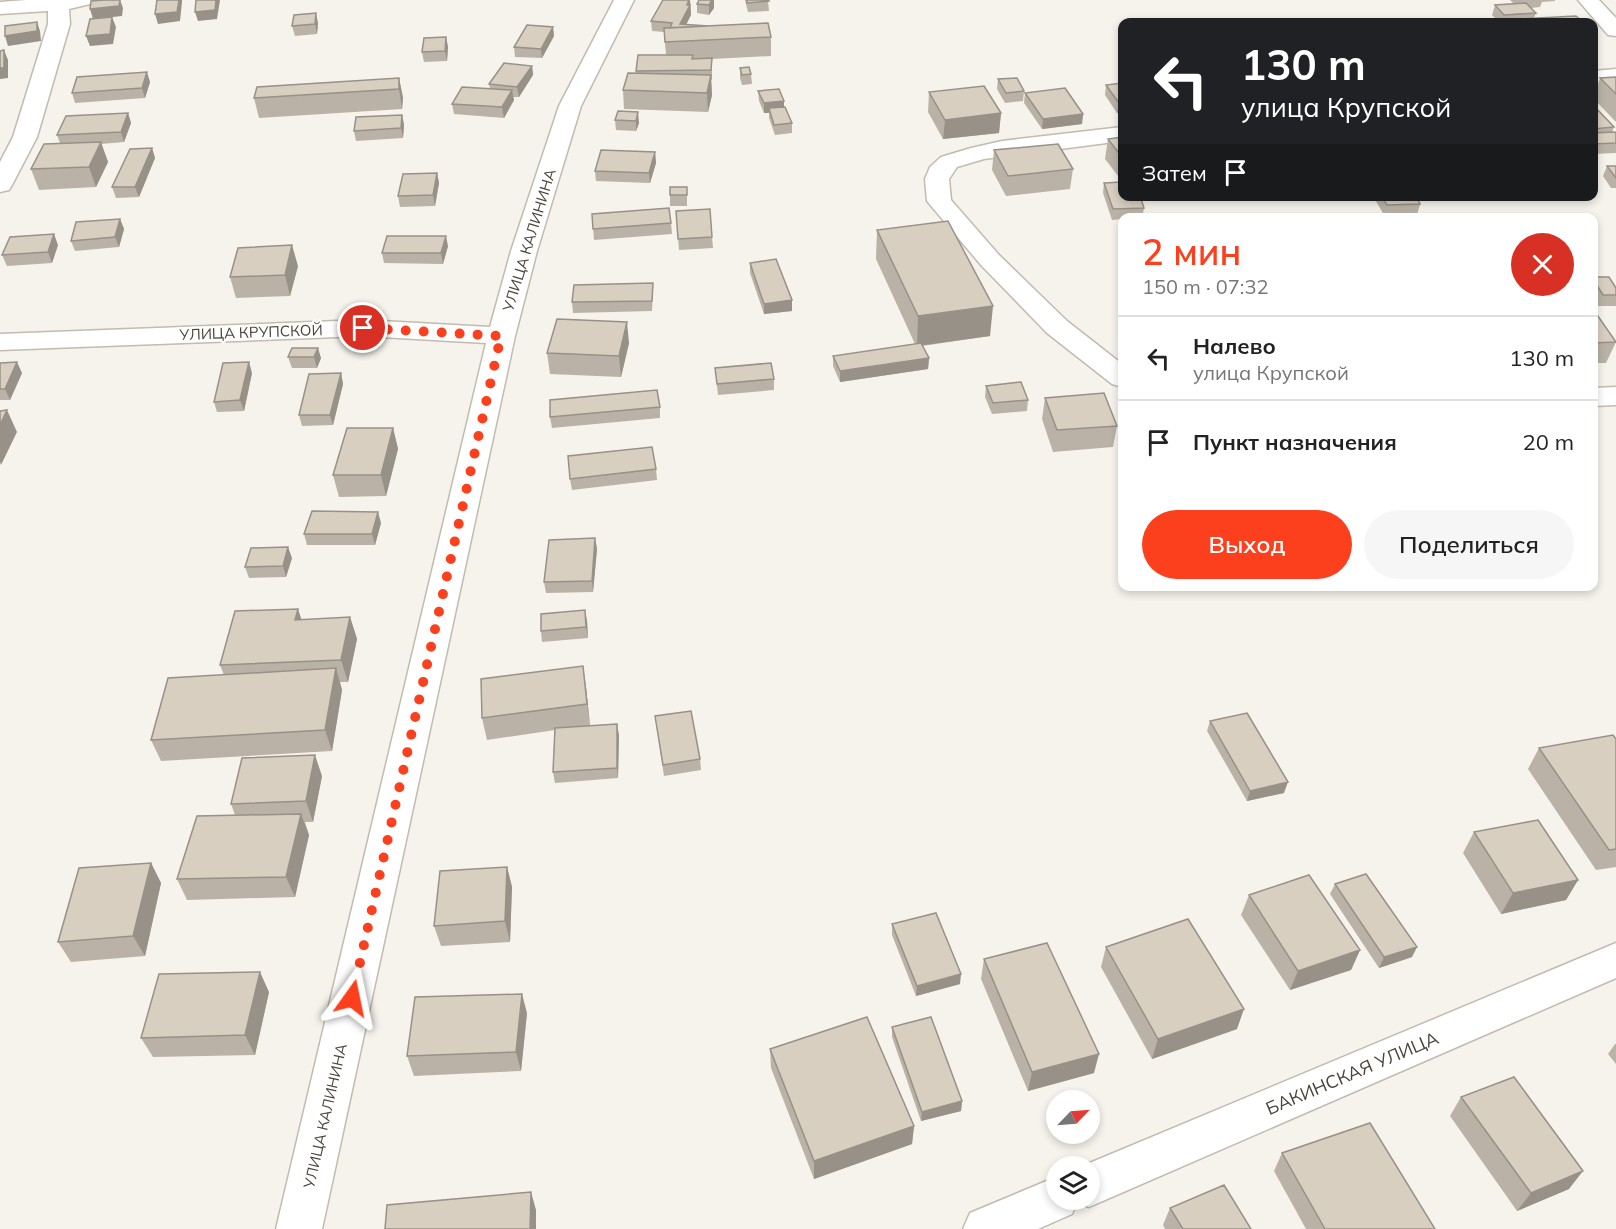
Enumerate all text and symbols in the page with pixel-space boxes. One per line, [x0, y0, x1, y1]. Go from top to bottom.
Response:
text: 130 m [1241, 38, 1366, 91]
icon: left [1142, 42, 1220, 120]
text: улица Крупской [1241, 90, 1451, 124]
icon: arrive [1219, 156, 1252, 189]
text: Затем [1142, 159, 1207, 187]
street label: УЛИЦА КАЛИНИНА [498, 166, 560, 315]
text: 2 мин [1142, 229, 1241, 274]
button: close [1511, 233, 1574, 296]
text: 150 m · 07:32 [1142, 274, 1268, 299]
pin [337, 302, 388, 353]
icon: arrive [346, 311, 379, 344]
street label: УЛИЦА КРУПСКОЙ [178, 320, 323, 344]
text: Налево [1193, 332, 1276, 360]
icon: left [1142, 342, 1175, 375]
text: 130 m [1509, 344, 1574, 372]
text: улица Крупской [1193, 360, 1349, 385]
icon: arrive [1142, 426, 1175, 459]
text: Пункт назначения [1193, 428, 1397, 456]
text: 20 m [1523, 428, 1574, 456]
button: Выход [1142, 510, 1352, 579]
button: Поделиться [1364, 510, 1574, 579]
position arrow [320, 966, 384, 1030]
street label: БАКИНСКАЯ УЛИЦА [1262, 1026, 1442, 1120]
street label: УЛИЦА КАЛИНИНА [299, 1042, 351, 1191]
north arrow [1046, 1090, 1100, 1144]
map controls [1046, 1090, 1100, 1210]
button: layers [1046, 1156, 1100, 1210]

